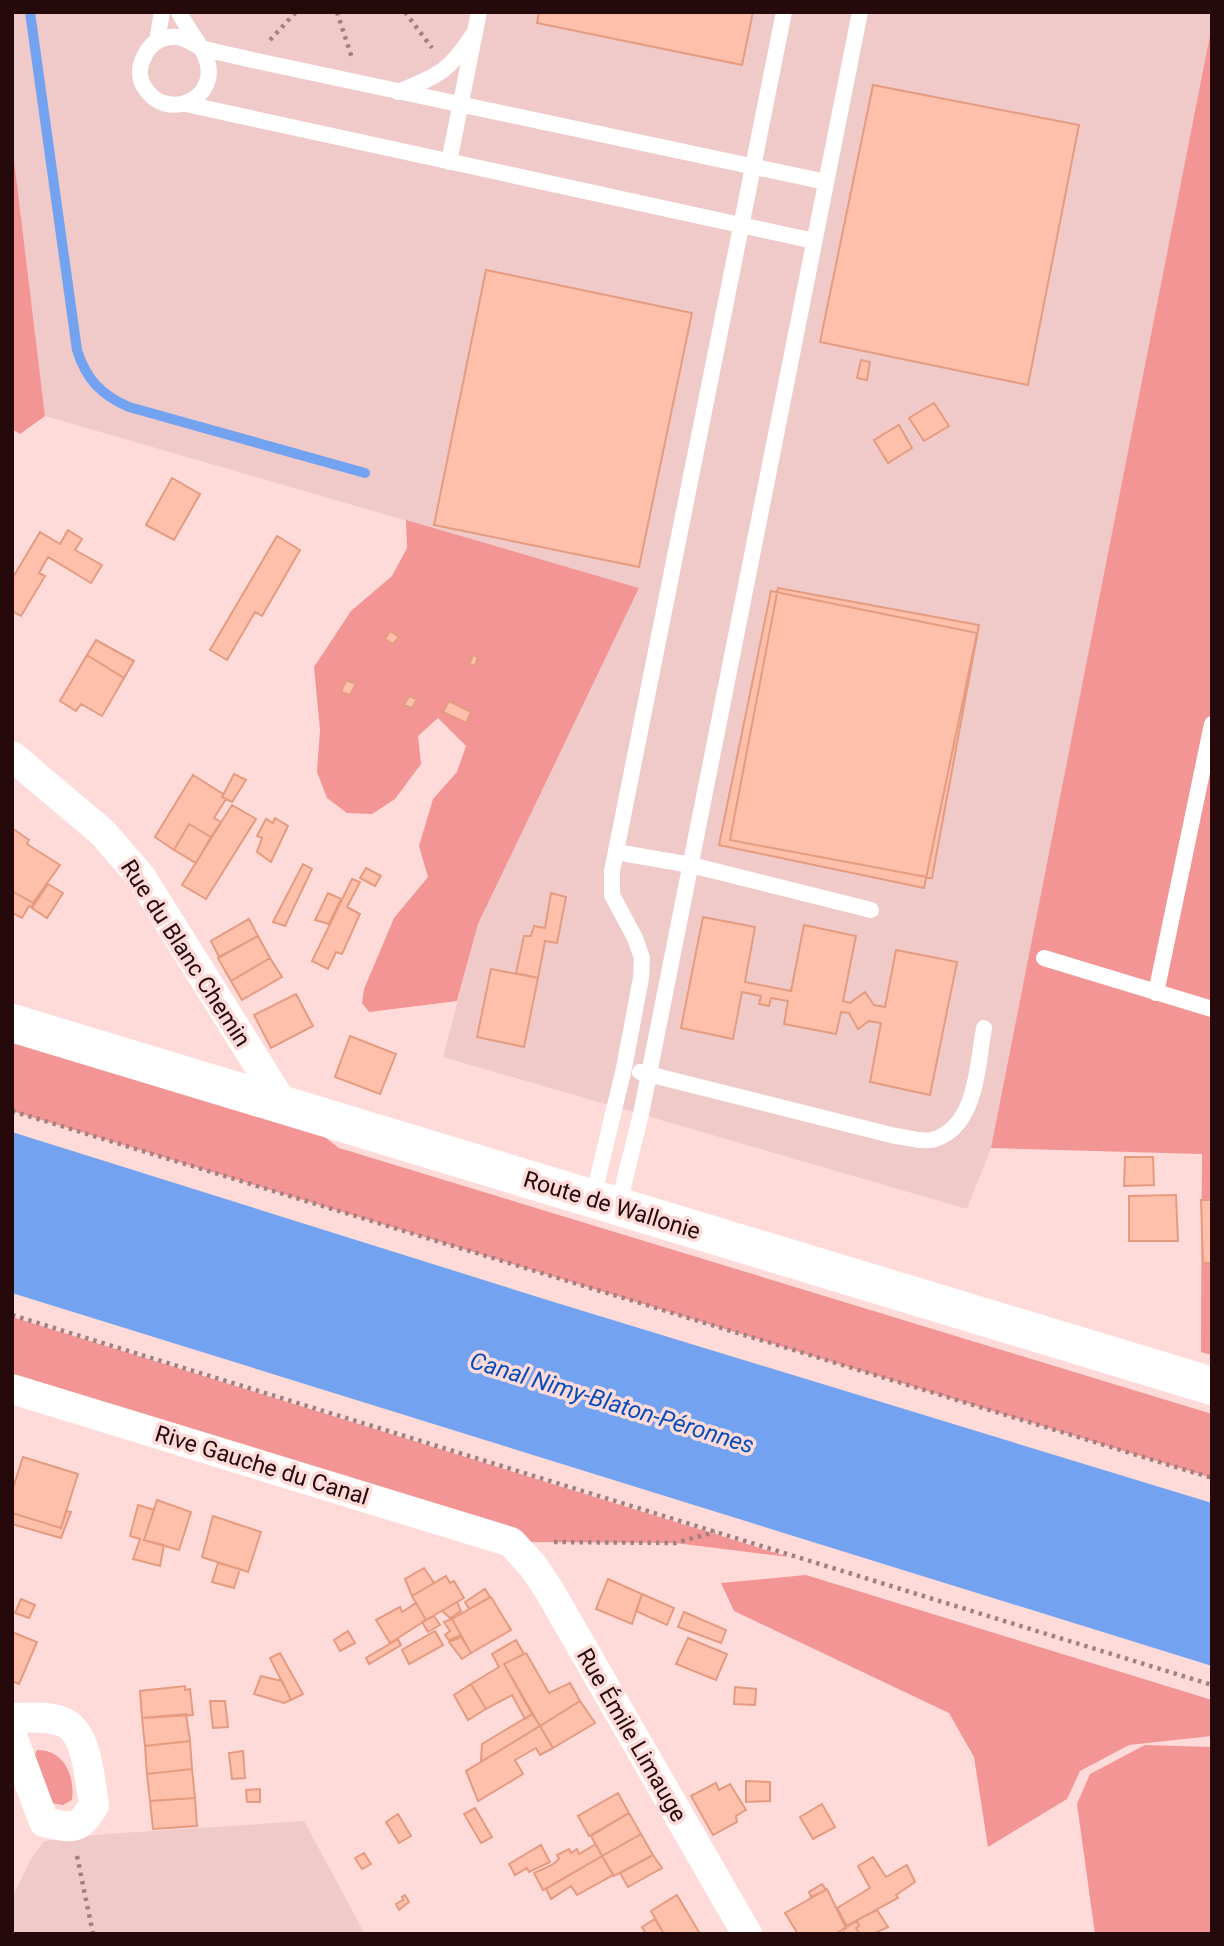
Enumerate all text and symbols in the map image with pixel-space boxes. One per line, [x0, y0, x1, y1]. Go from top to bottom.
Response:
street label: Rue du Blanc Chemin [115, 855, 256, 1052]
street label: Route de Wallonie [520, 1166, 704, 1245]
water label: Canal Nimy-Blaton-Péronnes [467, 1346, 757, 1460]
street label: Rive Gauche du Canal [152, 1420, 372, 1511]
street label: Rue Émile Limauge [571, 1643, 693, 1827]

